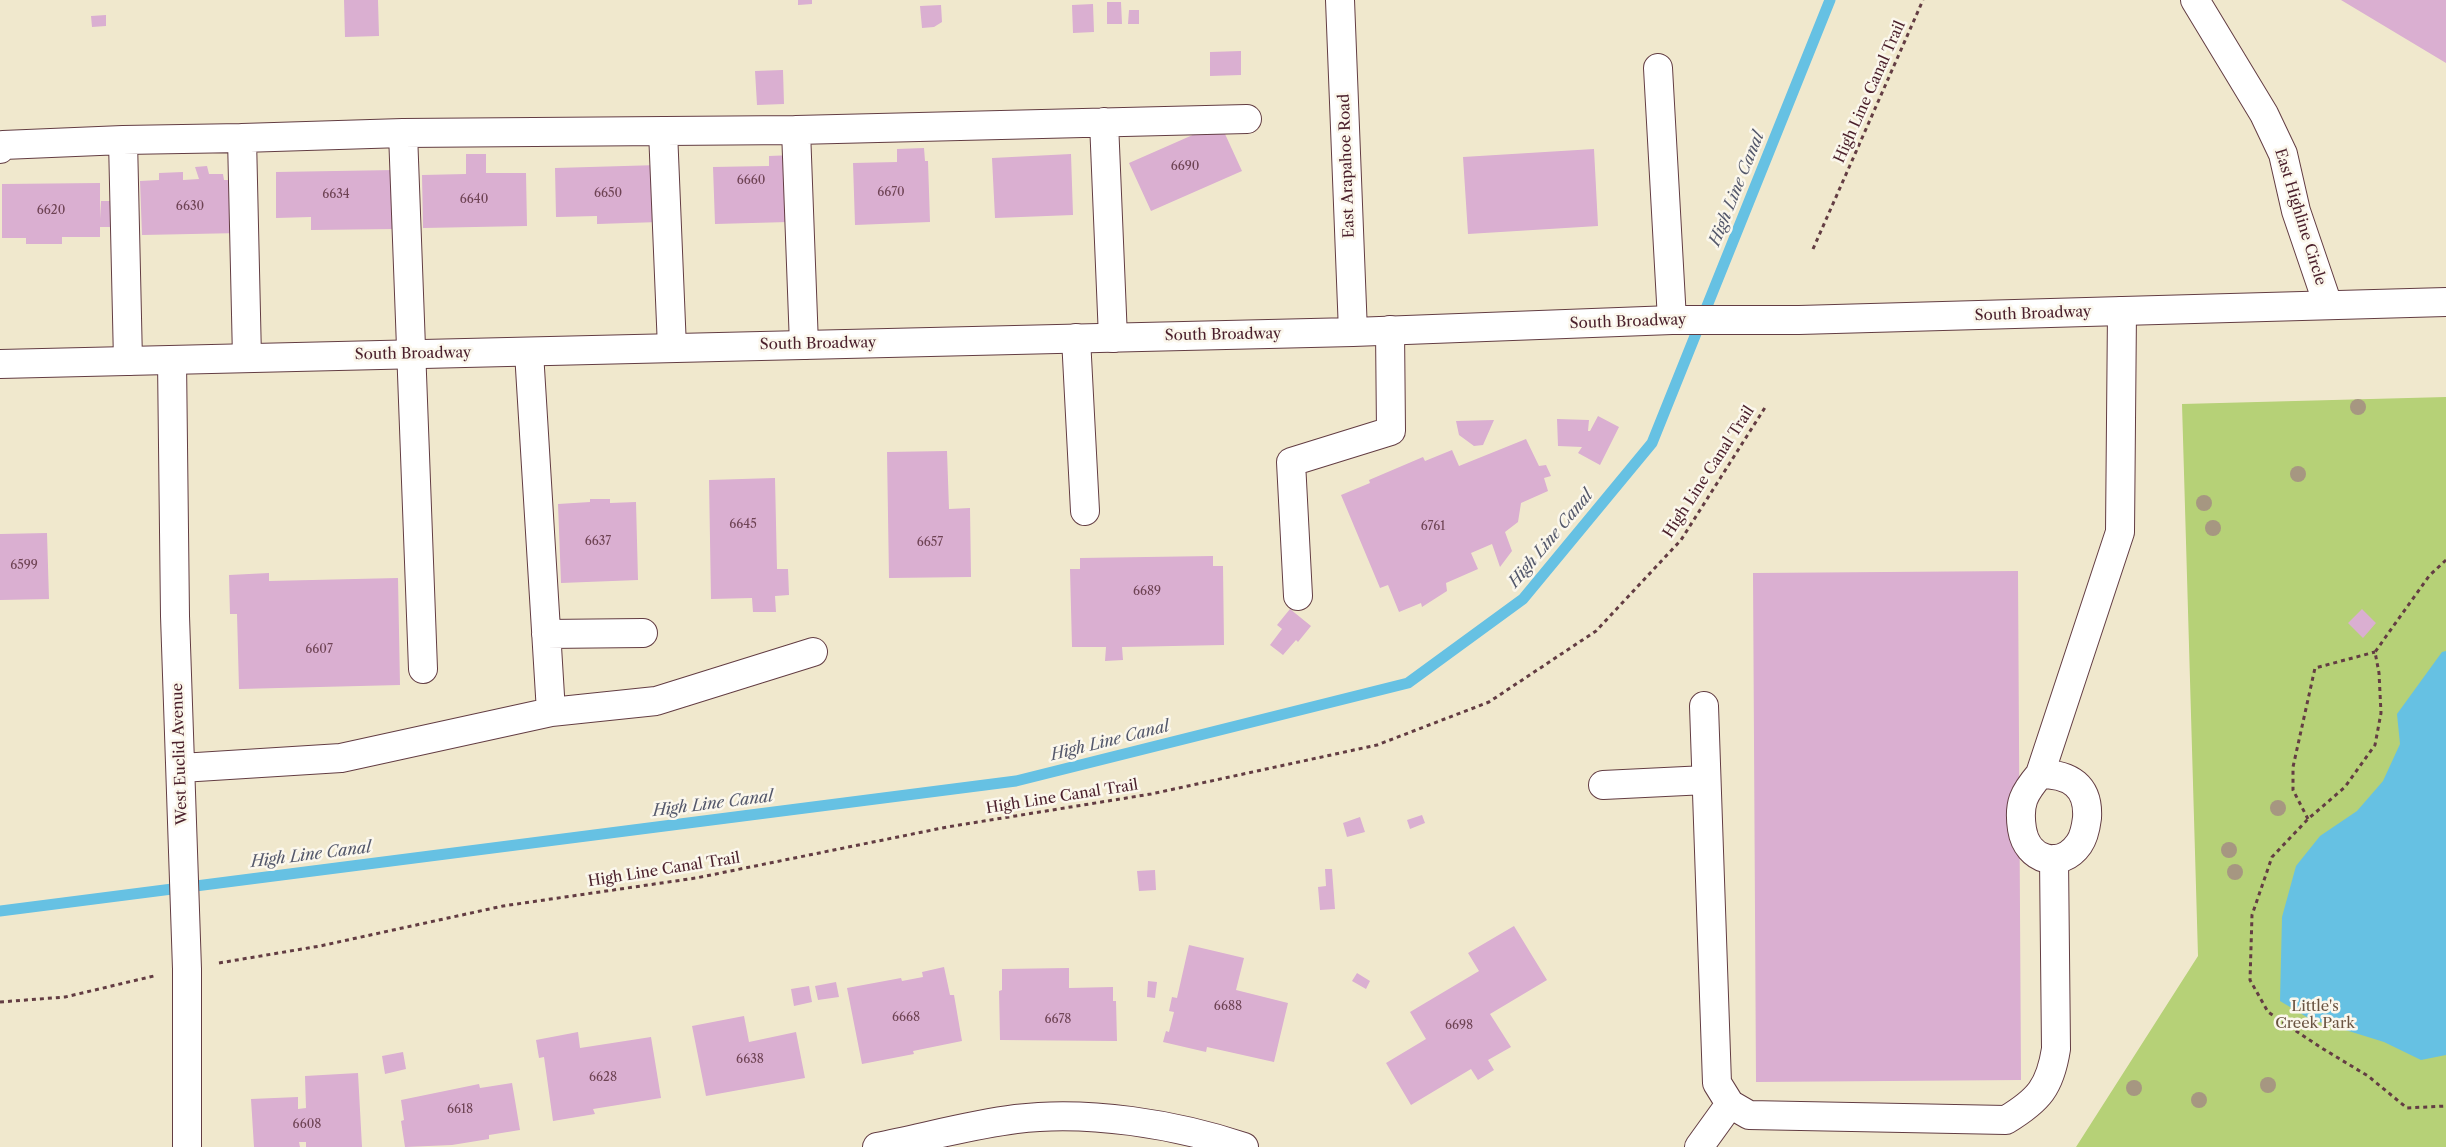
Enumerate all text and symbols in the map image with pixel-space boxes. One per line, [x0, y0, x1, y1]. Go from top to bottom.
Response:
street label: High Line Canal Trail [1831, 18, 1909, 166]
street label: East Arapahoe Road [1335, 93, 1359, 239]
water label: High Line Canal [1705, 129, 1769, 249]
street label: East Highline Circle [2271, 146, 2329, 288]
house number: 6690 [1171, 160, 1199, 174]
house number: 6660 [737, 174, 765, 188]
house number: 6670 [877, 186, 905, 200]
house number: 6650 [594, 187, 622, 201]
house number: 6634 [322, 188, 350, 202]
house number: 6640 [460, 193, 488, 207]
house number: 6630 [176, 200, 204, 214]
house number: 6620 [37, 204, 65, 218]
street label: South Broadway [1974, 303, 2092, 325]
street label: South Broadway [1569, 311, 1687, 333]
street label: South Broadway [1165, 325, 1281, 345]
street label: South Broadway [760, 334, 876, 354]
street label: South Broadway [355, 344, 471, 364]
street label: High Line Canal Trail [1660, 403, 1758, 541]
water label: High Line Canal [1505, 486, 1597, 592]
house number: 6645 [729, 518, 757, 532]
house number: 6761 [1421, 520, 1445, 534]
house number: 6637 [585, 535, 611, 549]
house number: 6657 [917, 536, 943, 550]
house number: 6599 [10, 559, 38, 573]
house number: 6689 [1133, 585, 1161, 599]
house number: 6607 [305, 643, 333, 657]
street label: West Euclid Avenue [169, 683, 191, 825]
water label: High Line Canal [1049, 717, 1171, 765]
street label: High Line Canal Trail [985, 776, 1139, 818]
water label: High Line Canal [651, 787, 775, 821]
water label: High Line Canal [249, 838, 373, 872]
street label: High Line Canal Trail [587, 849, 741, 891]
park label: Little's Creek Park [2275, 998, 2355, 1033]
house number: 6688 [1214, 1000, 1242, 1014]
house number: 6668 [892, 1011, 920, 1025]
house number: 6678 [1045, 1013, 1071, 1027]
house number: 6698 [1445, 1019, 1473, 1033]
house number: 6638 [736, 1053, 764, 1067]
house number: 6628 [589, 1071, 617, 1085]
house number: 6618 [447, 1103, 473, 1117]
house number: 6608 [293, 1118, 321, 1132]

